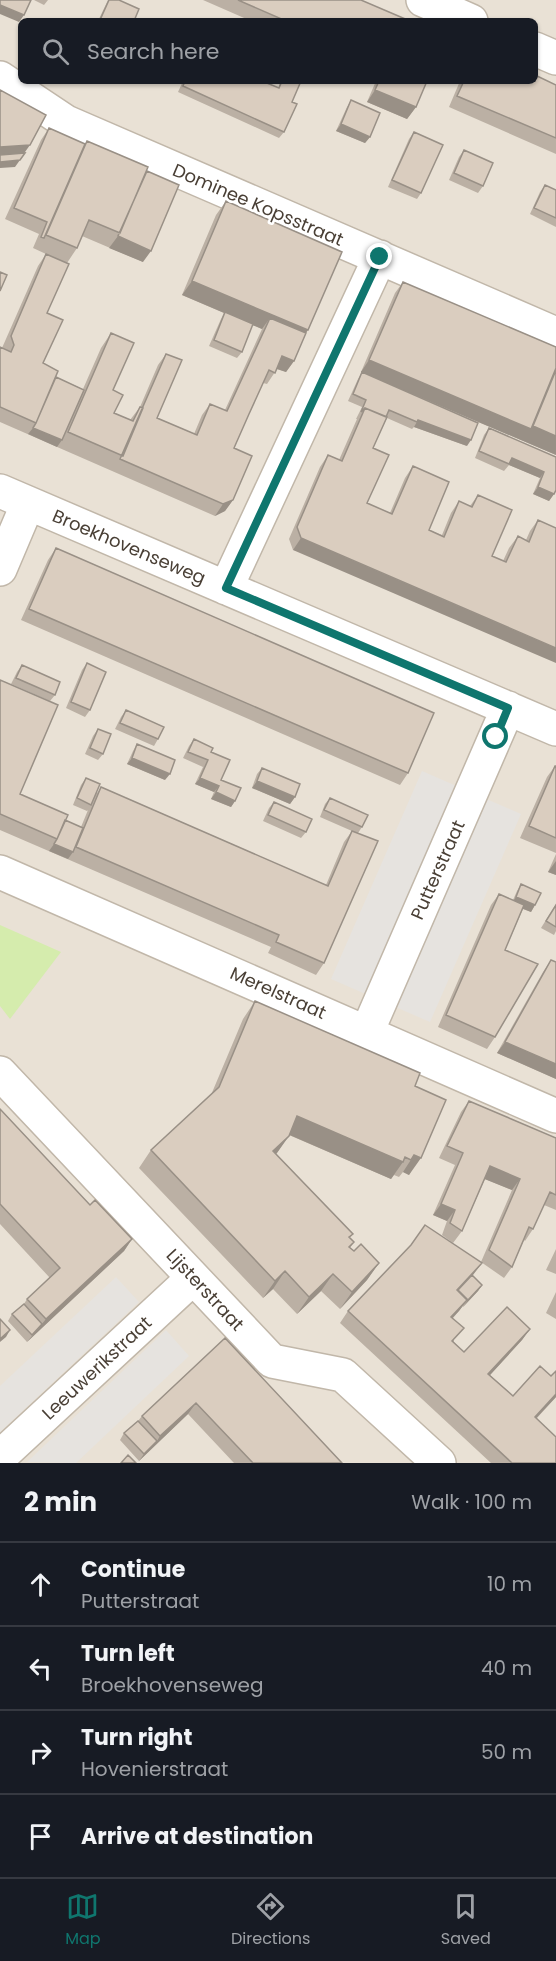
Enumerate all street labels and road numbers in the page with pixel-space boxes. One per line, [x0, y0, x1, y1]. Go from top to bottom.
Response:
street label: Dominee Kopsstraat [169, 157, 347, 252]
street label: Broekhovenseweg [49, 503, 210, 590]
street label: Putterstraat [404, 816, 471, 924]
street label: Merelstraat [226, 960, 330, 1025]
street label: Lijsterstraat [161, 1243, 250, 1336]
street label: Leeuwerikstraat [36, 1310, 157, 1425]

